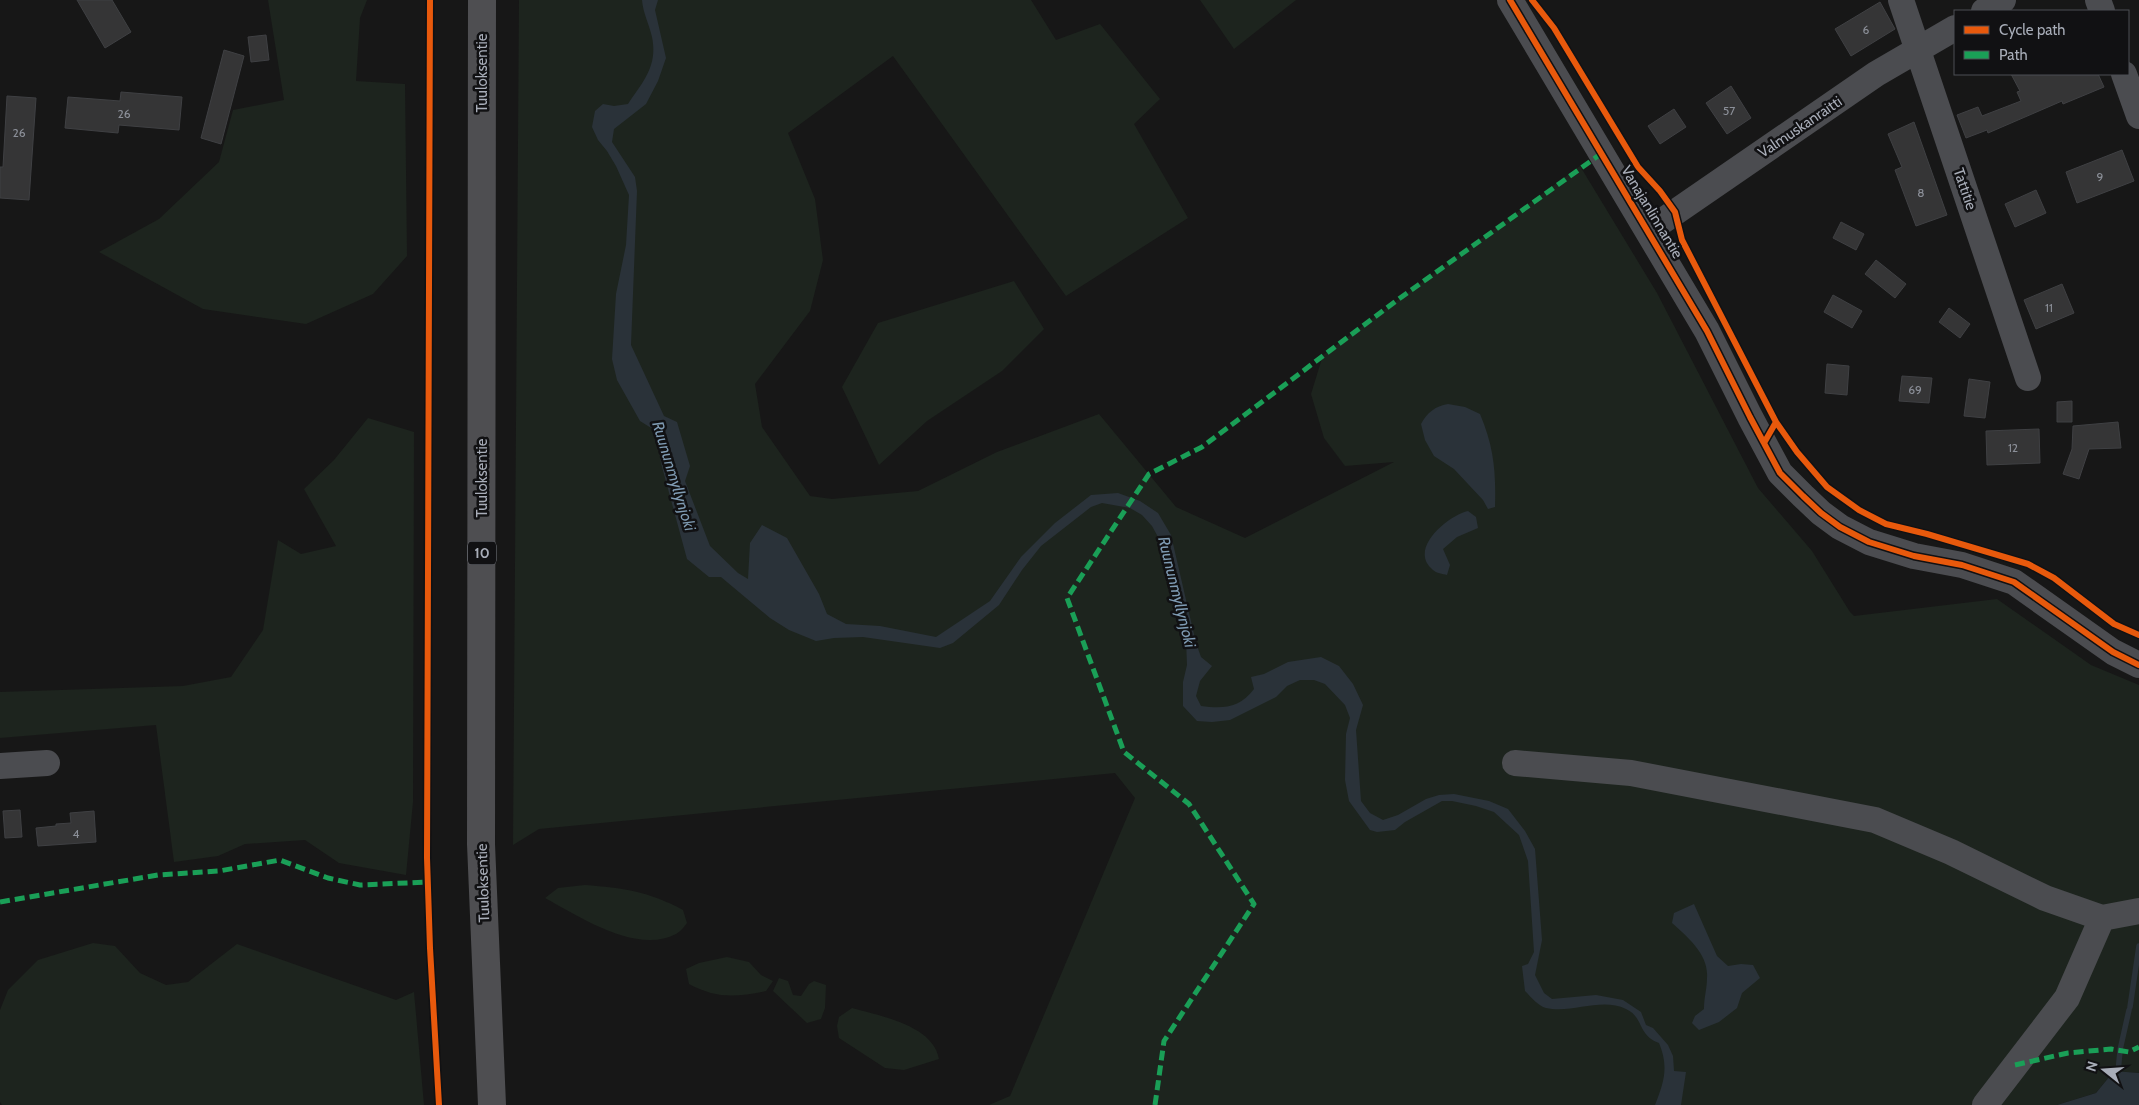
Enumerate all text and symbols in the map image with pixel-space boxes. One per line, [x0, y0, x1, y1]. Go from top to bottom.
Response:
legend [1954, 10, 2129, 75]
text: Cycle path [1999, 21, 2065, 39]
house number: 6 [1863, 22, 1870, 37]
street label: Tuuloksentie [473, 33, 491, 112]
text: Path [1999, 46, 2028, 64]
street label: Valmuskanraitti [1755, 92, 1845, 162]
house number: 57 [1723, 103, 1735, 118]
house number: 26 [117, 106, 131, 121]
house number: 26 [12, 125, 26, 140]
street label: Vanajanlinnantie [1617, 162, 1687, 262]
street label: Tattitie [1949, 166, 1981, 213]
house number: 9 [2097, 169, 2104, 184]
house number: 8 [1917, 185, 1925, 200]
house number: 11 [2045, 300, 2053, 315]
house number: 69 [1908, 382, 1922, 397]
water label: Ruununmyllynjoki [648, 419, 700, 534]
street label: Tuuloksentie [473, 438, 491, 517]
house number: 12 [2008, 440, 2018, 455]
water label: Ruununmyllynjoki [1154, 534, 1200, 650]
road number: 10 [468, 542, 496, 564]
house number: 4 [73, 826, 80, 841]
street label: Tuuloksentie [473, 843, 493, 923]
north arrow [2079, 1045, 2129, 1095]
text: N [2082, 1059, 2102, 1074]

